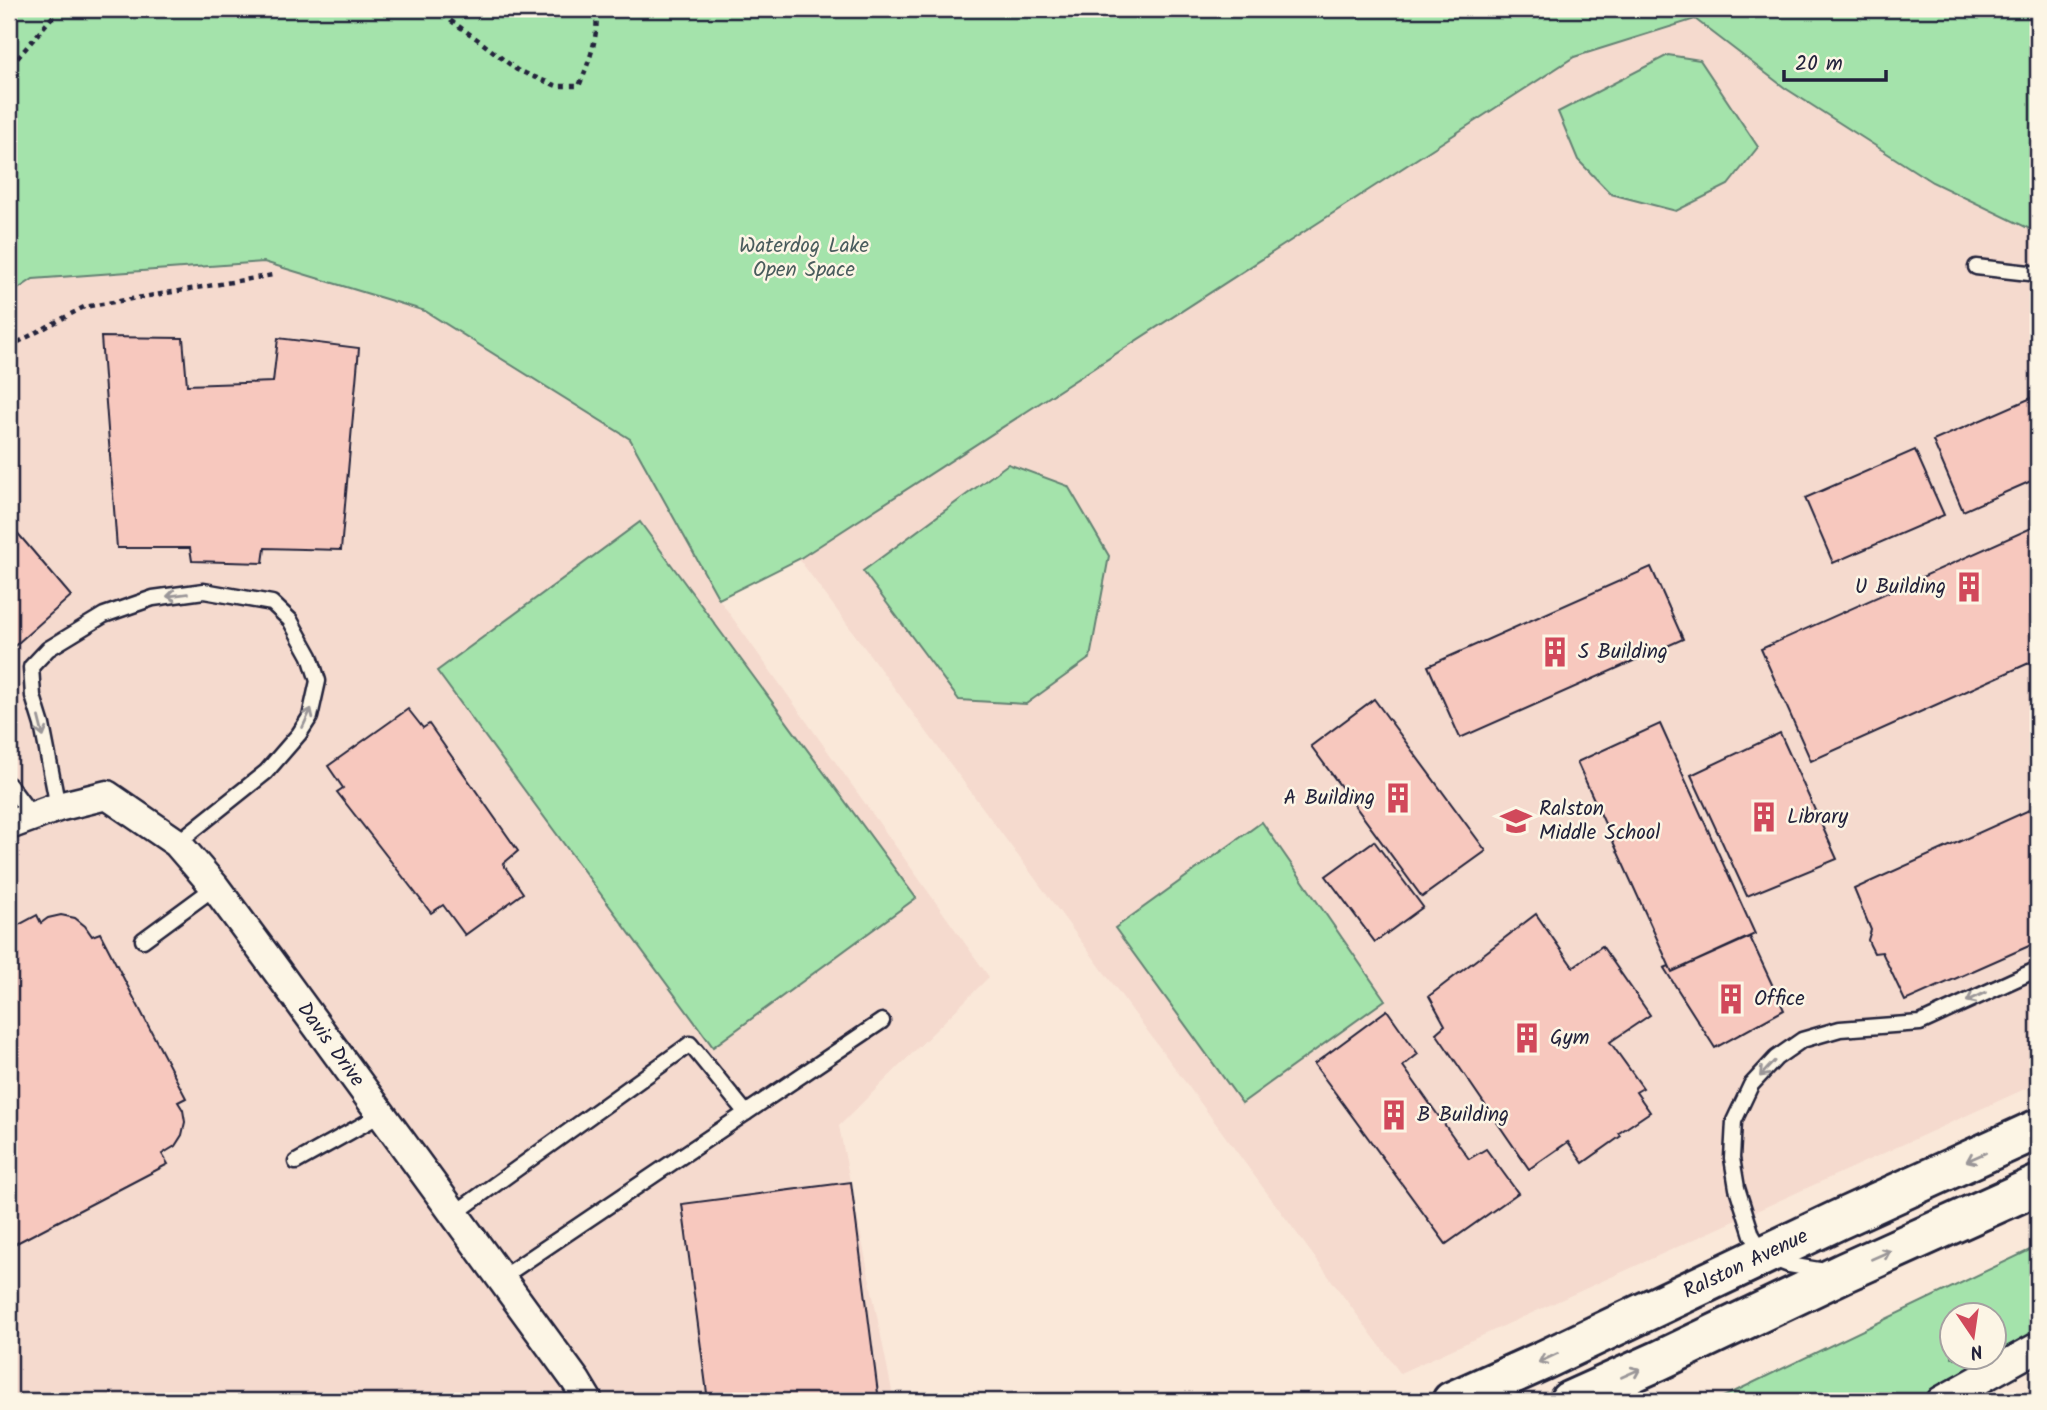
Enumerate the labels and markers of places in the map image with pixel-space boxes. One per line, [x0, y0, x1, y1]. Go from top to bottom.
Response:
building icon: U Building [1952, 570, 1986, 604]
place label: U Building [1855, 571, 1946, 604]
building icon: S Building [1538, 635, 1572, 669]
place label: S Building [1578, 636, 1668, 669]
building icon: A Building [1381, 781, 1415, 815]
place label: A Building [1284, 782, 1375, 815]
place label: Ralston Middle School [1539, 793, 1660, 850]
building icon: Library [1747, 800, 1781, 834]
place label: Library [1787, 801, 1848, 834]
school or university icon: Ralston Middle School [1499, 804, 1533, 838]
building icon: Office [1714, 982, 1748, 1016]
place label: Office [1754, 983, 1805, 1016]
building icon: Gym [1510, 1021, 1544, 1055]
place label: Gym [1550, 1022, 1589, 1055]
building icon: B Building [1377, 1098, 1411, 1132]
place label: B Building [1417, 1099, 1509, 1132]

